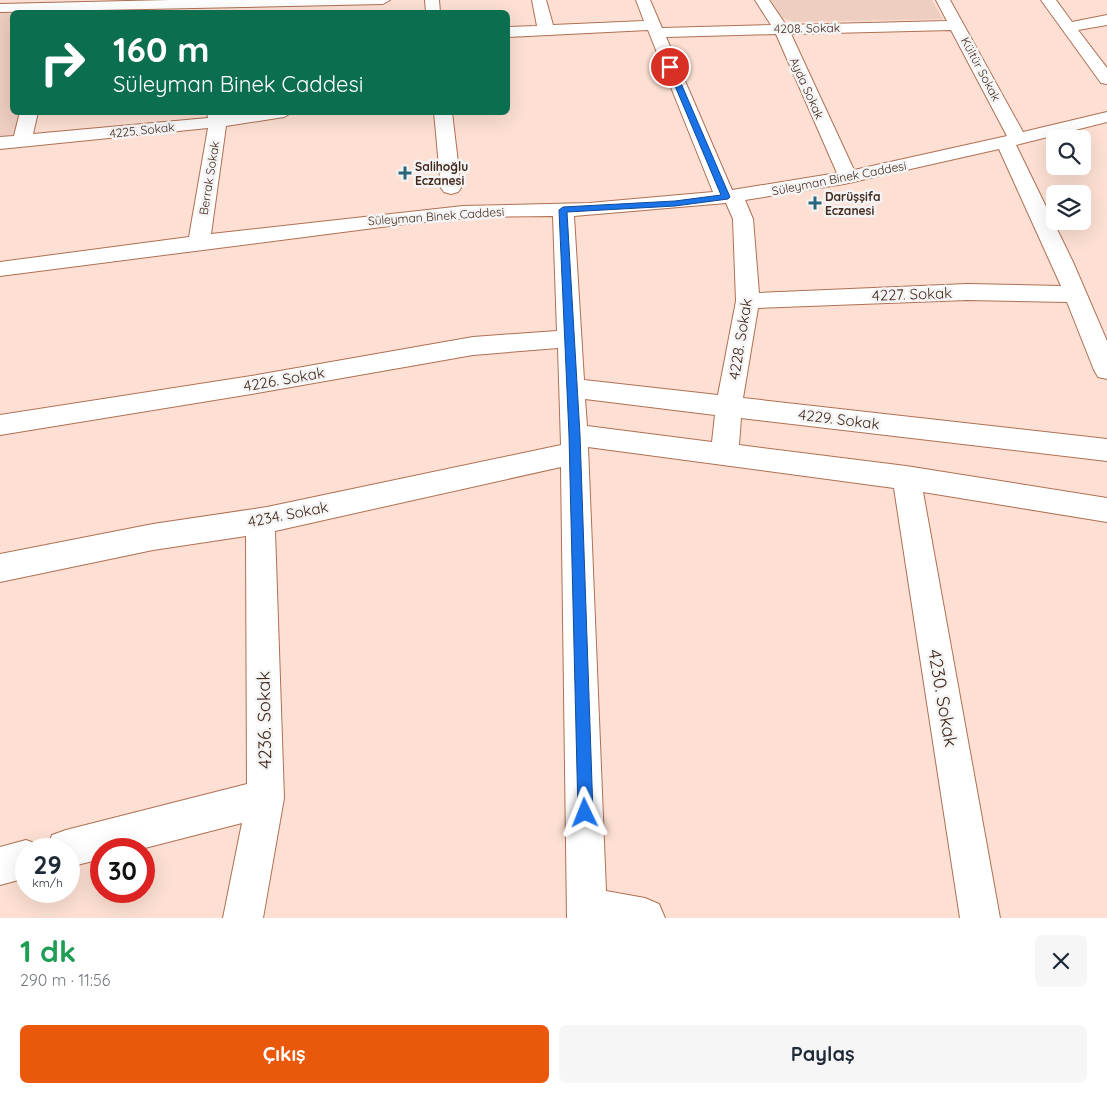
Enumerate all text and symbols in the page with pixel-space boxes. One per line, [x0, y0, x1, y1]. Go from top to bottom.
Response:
street label: 4208. Sokak [774, 20, 840, 36]
text: 160 m [113, 27, 210, 71]
icon: right [30, 30, 95, 95]
street label: Kültür Sokak [958, 34, 1004, 104]
pin [649, 46, 691, 88]
icon: arrive [656, 53, 684, 81]
street label: Ayda Sokak [787, 55, 827, 121]
text: Süleyman Binek Caddesi [113, 70, 363, 98]
street label: 4225. Sokak [109, 119, 175, 141]
map controls [1046, 130, 1091, 230]
button: search [1046, 130, 1091, 175]
street label: Berrak Sokak [196, 140, 222, 216]
street label: Süleyman Binek Caddesi [771, 158, 907, 198]
place label: Salihoğlu Eczanesi [415, 159, 468, 188]
marker: Salihoğlu Eczanesi [399, 167, 411, 179]
button: layers [1046, 185, 1091, 230]
place label: Darüşşifa Eczanesi [825, 189, 881, 218]
marker: Darüşşifa Eczanesi [809, 197, 821, 209]
street label: Süleyman Binek Caddesi [367, 204, 505, 228]
street label: 4227. Sokak [871, 283, 953, 305]
street label: 4228. Sokak [724, 297, 756, 381]
street label: 4226. Sokak [242, 363, 326, 395]
street label: 4229. Sokak [797, 405, 881, 433]
street label: 4234. Sokak [246, 497, 330, 531]
street label: 4230. Sokak [923, 647, 963, 749]
street label: 4236. Sokak [252, 671, 276, 769]
position arrow [558, 786, 610, 838]
speed limit sign: 30 [90, 838, 155, 903]
text: 29 [33, 849, 62, 880]
text: km/h [32, 875, 63, 890]
text: 1 dk [20, 932, 76, 970]
button: close [1035, 935, 1087, 987]
text: 290 m · 11:56 [20, 970, 110, 990]
button: Çıkış [20, 1025, 549, 1083]
button: Paylaş [559, 1025, 1087, 1083]

